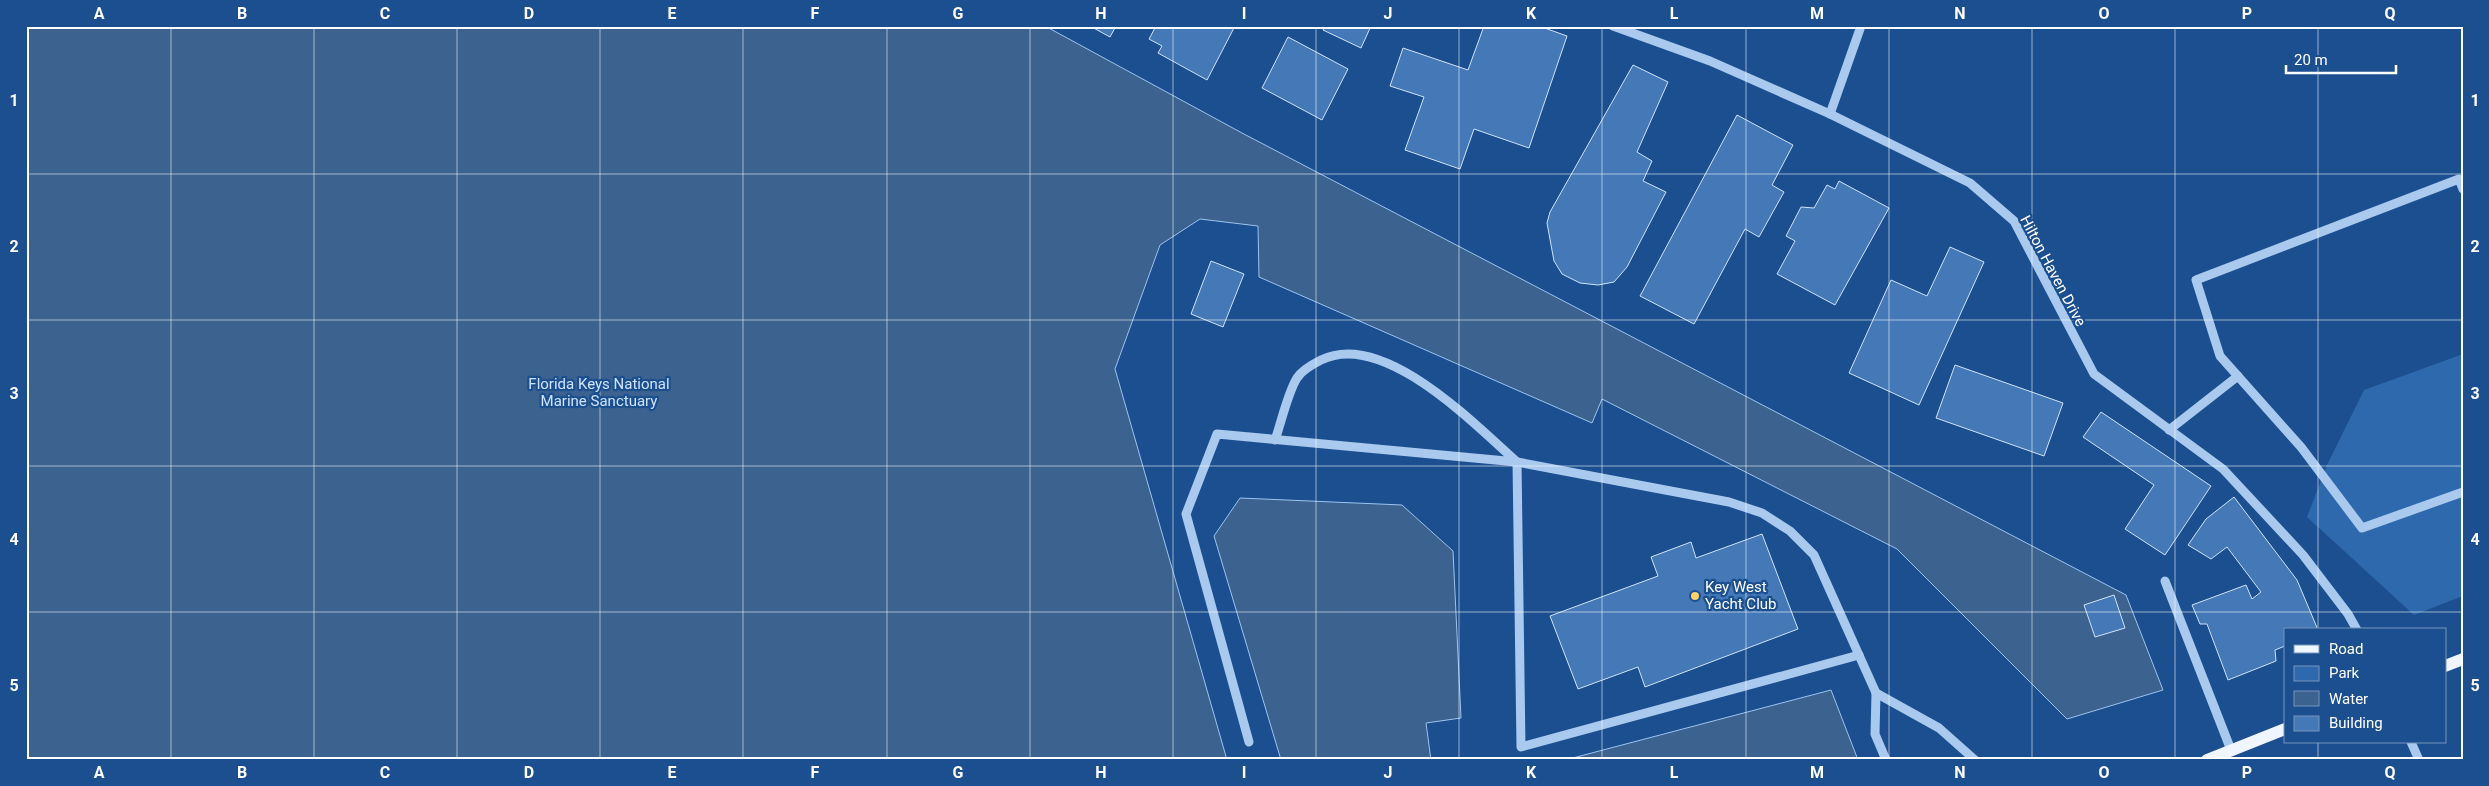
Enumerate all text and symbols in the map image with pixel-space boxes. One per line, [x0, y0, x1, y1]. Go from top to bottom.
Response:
text: A [94, 4, 105, 23]
text: B [237, 4, 247, 23]
text: C [380, 4, 390, 23]
text: D [524, 4, 534, 23]
text: E [668, 4, 677, 23]
text: F [811, 4, 820, 23]
text: G [953, 4, 964, 23]
text: H [1095, 4, 1107, 23]
text: I [1242, 4, 1246, 23]
text: J [1384, 4, 1392, 23]
text: K [1526, 4, 1537, 23]
text: L [1670, 4, 1679, 23]
text: M [1810, 4, 1824, 23]
text: N [1954, 4, 1966, 23]
text: O [2098, 4, 2110, 23]
text: P [2242, 4, 2252, 23]
text: Q [2384, 4, 2396, 23]
scale bar [2286, 42, 2396, 74]
text: 20 m [2294, 51, 2328, 69]
text: 1 [9, 91, 19, 110]
text: 1 [2470, 91, 2480, 110]
street label: Hilton Haven Drive [2016, 213, 2090, 330]
text: 2 [9, 237, 19, 256]
text: 2 [2470, 237, 2480, 256]
park label: Florida Keys National Marine Sanctuary [528, 375, 670, 410]
text: 3 [9, 384, 19, 403]
text: 3 [2470, 384, 2480, 403]
text: 4 [9, 530, 19, 549]
text: 4 [2470, 530, 2480, 549]
place label: Key West Yacht Club [1705, 578, 1776, 613]
marker: Key West Yacht Club [1689, 590, 1701, 602]
legend [2284, 628, 2446, 744]
text: Road [2329, 640, 2363, 658]
text: Park [2329, 664, 2360, 682]
text: 5 [9, 676, 19, 695]
text: 5 [2470, 676, 2480, 695]
text: Water [2329, 690, 2368, 708]
text: Building [2329, 714, 2383, 732]
text: A [94, 763, 105, 782]
text: B [237, 763, 247, 782]
text: C [380, 763, 390, 782]
text: D [524, 763, 534, 782]
text: E [668, 763, 677, 782]
text: F [811, 763, 820, 782]
text: G [953, 763, 964, 782]
text: H [1095, 763, 1107, 782]
text: I [1242, 763, 1246, 782]
text: J [1384, 763, 1392, 782]
text: K [1526, 763, 1537, 782]
text: L [1670, 763, 1679, 782]
text: M [1810, 763, 1824, 782]
text: N [1954, 763, 1966, 782]
text: O [2098, 763, 2110, 782]
text: P [2242, 763, 2252, 782]
text: Q [2384, 763, 2396, 782]

